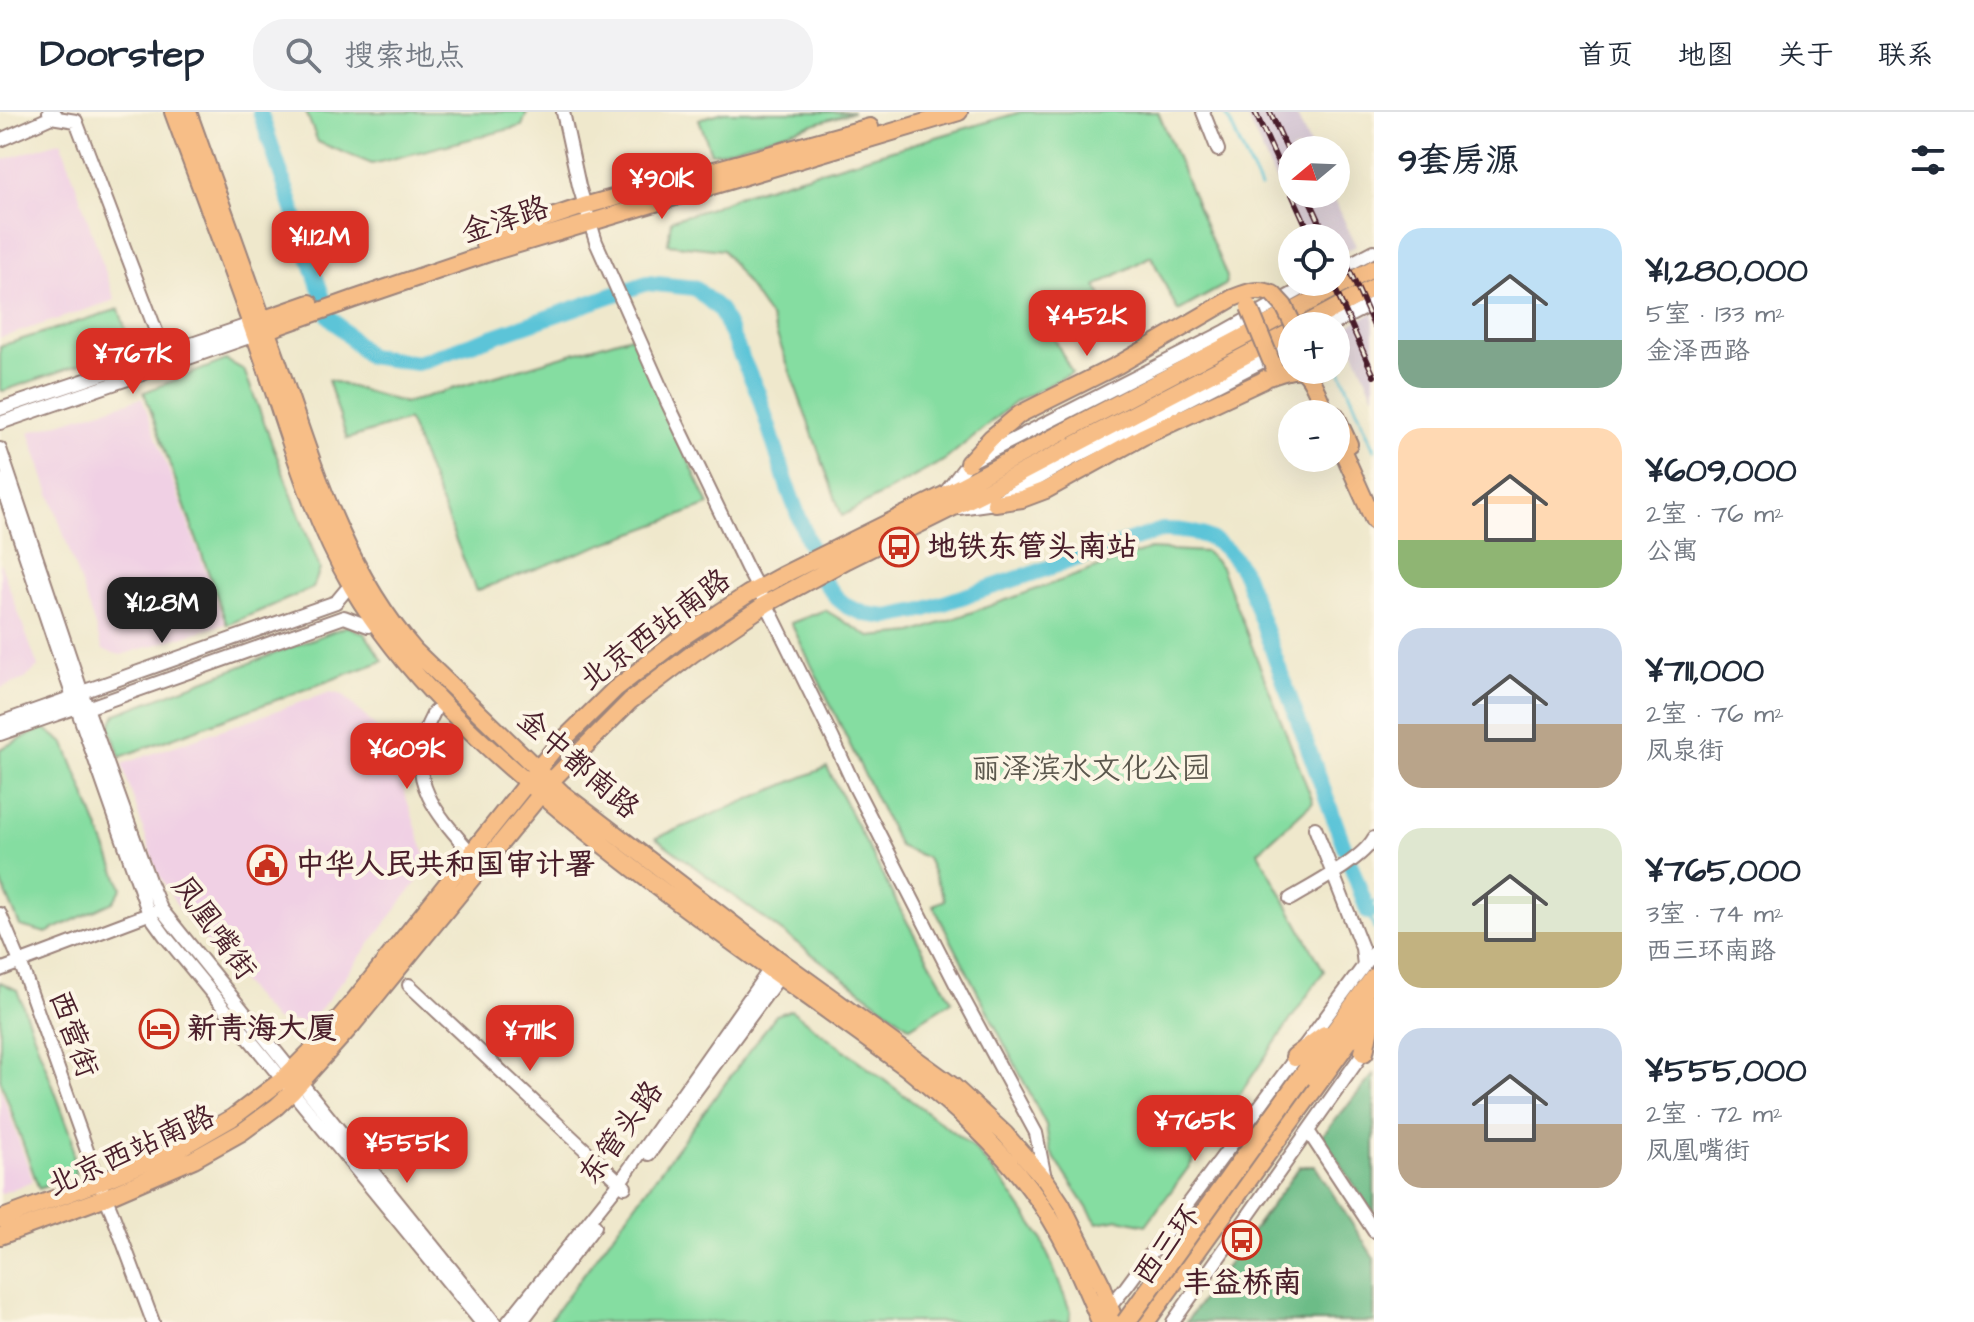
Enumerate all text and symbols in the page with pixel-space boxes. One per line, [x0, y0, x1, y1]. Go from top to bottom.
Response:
search box [253, 19, 813, 91]
text: Doorstep [40, 29, 205, 81]
icon: search [281, 33, 325, 77]
text: 搜索地点 [345, 35, 465, 77]
text: 首页 [1578, 36, 1634, 75]
text: 地图 [1678, 36, 1734, 75]
text: 关于 [1778, 36, 1834, 75]
text: 联系 [1878, 36, 1934, 75]
north arrow [1278, 136, 1350, 208]
map controls [1278, 136, 1350, 472]
text: 9套房源 [1398, 137, 1519, 185]
icon: filters [1906, 138, 1950, 182]
pin: ¥901K [606, 153, 718, 221]
text: ¥901K [630, 161, 694, 197]
street label: 金泽路 [456, 186, 554, 254]
pin: ¥1.12M [255, 211, 385, 279]
text: ¥1.12M [290, 219, 350, 255]
button: locate [1278, 224, 1350, 296]
text: ¥1,280,000 [1646, 247, 1808, 295]
icon: home [1462, 260, 1558, 356]
pin: ¥452K [1031, 290, 1143, 358]
text: 5室 · 133 m² [1646, 296, 1785, 332]
text: ¥452K [1047, 298, 1127, 334]
button: + [1278, 312, 1350, 384]
pin: ¥767K [77, 328, 189, 396]
text: 金泽西路 [1646, 333, 1750, 369]
text: ¥767K [94, 336, 172, 372]
button: − [1278, 400, 1350, 472]
text: ¥609,000 [1646, 447, 1797, 495]
icon: home [1462, 460, 1558, 556]
text: 2室 · 76 m² [1646, 496, 1784, 532]
bus stop icon: 地铁东管头南站 [878, 526, 920, 568]
place label: 地铁东管头南站 [927, 526, 1137, 568]
text: 公寓 [1646, 533, 1698, 569]
street label: 北京西站南路 [570, 559, 740, 701]
pin: ¥1.28M [97, 577, 227, 645]
text: ¥1.28M [125, 585, 199, 621]
text: ¥711,000 [1646, 647, 1764, 695]
icon: home [1462, 660, 1558, 756]
text: 2室 · 76 m² [1646, 696, 1784, 732]
street label: 金中都南路 [508, 699, 648, 829]
pin: ¥609K [351, 723, 463, 791]
text: ¥609K [368, 731, 446, 767]
text: 凤泉街 [1646, 733, 1724, 769]
park label: 丽泽滨水文化公园 [971, 748, 1211, 790]
public building icon: 中华人民共和国审计署 [246, 844, 288, 886]
place label: 中华人民共和国审计署 [295, 844, 595, 886]
text: ¥765,000 [1646, 847, 1801, 895]
icon: home [1462, 860, 1558, 956]
street label: 凤凰嘴街 [162, 867, 266, 989]
text: 3室 · 74 m² [1646, 896, 1784, 932]
text: 西三环南路 [1646, 933, 1776, 969]
street label: 西营街 [38, 985, 108, 1083]
pin: ¥711K [474, 1005, 586, 1073]
hotel icon: 新青海大厦 [138, 1008, 180, 1050]
place label: 新青海大厦 [187, 1008, 337, 1050]
text: ¥711K [504, 1013, 556, 1049]
text: ¥555,000 [1646, 1047, 1807, 1095]
icon: home [1462, 1060, 1558, 1156]
street label: 东管头路 [569, 1072, 673, 1194]
street label: 北京西站南路 [40, 1095, 222, 1207]
pin: ¥765K [1139, 1095, 1251, 1163]
text: 2室 · 72 m² [1646, 1096, 1783, 1132]
text: ¥765K [1155, 1103, 1235, 1139]
pin: ¥555K [351, 1117, 463, 1185]
text: ¥555K [365, 1125, 449, 1161]
text: 凤凰嘴街 [1646, 1133, 1750, 1169]
street label: 西三环 [1124, 1196, 1210, 1294]
bus stop icon: 丰益桥南 [1221, 1219, 1263, 1261]
place label: 丰益桥南 [1182, 1262, 1302, 1304]

